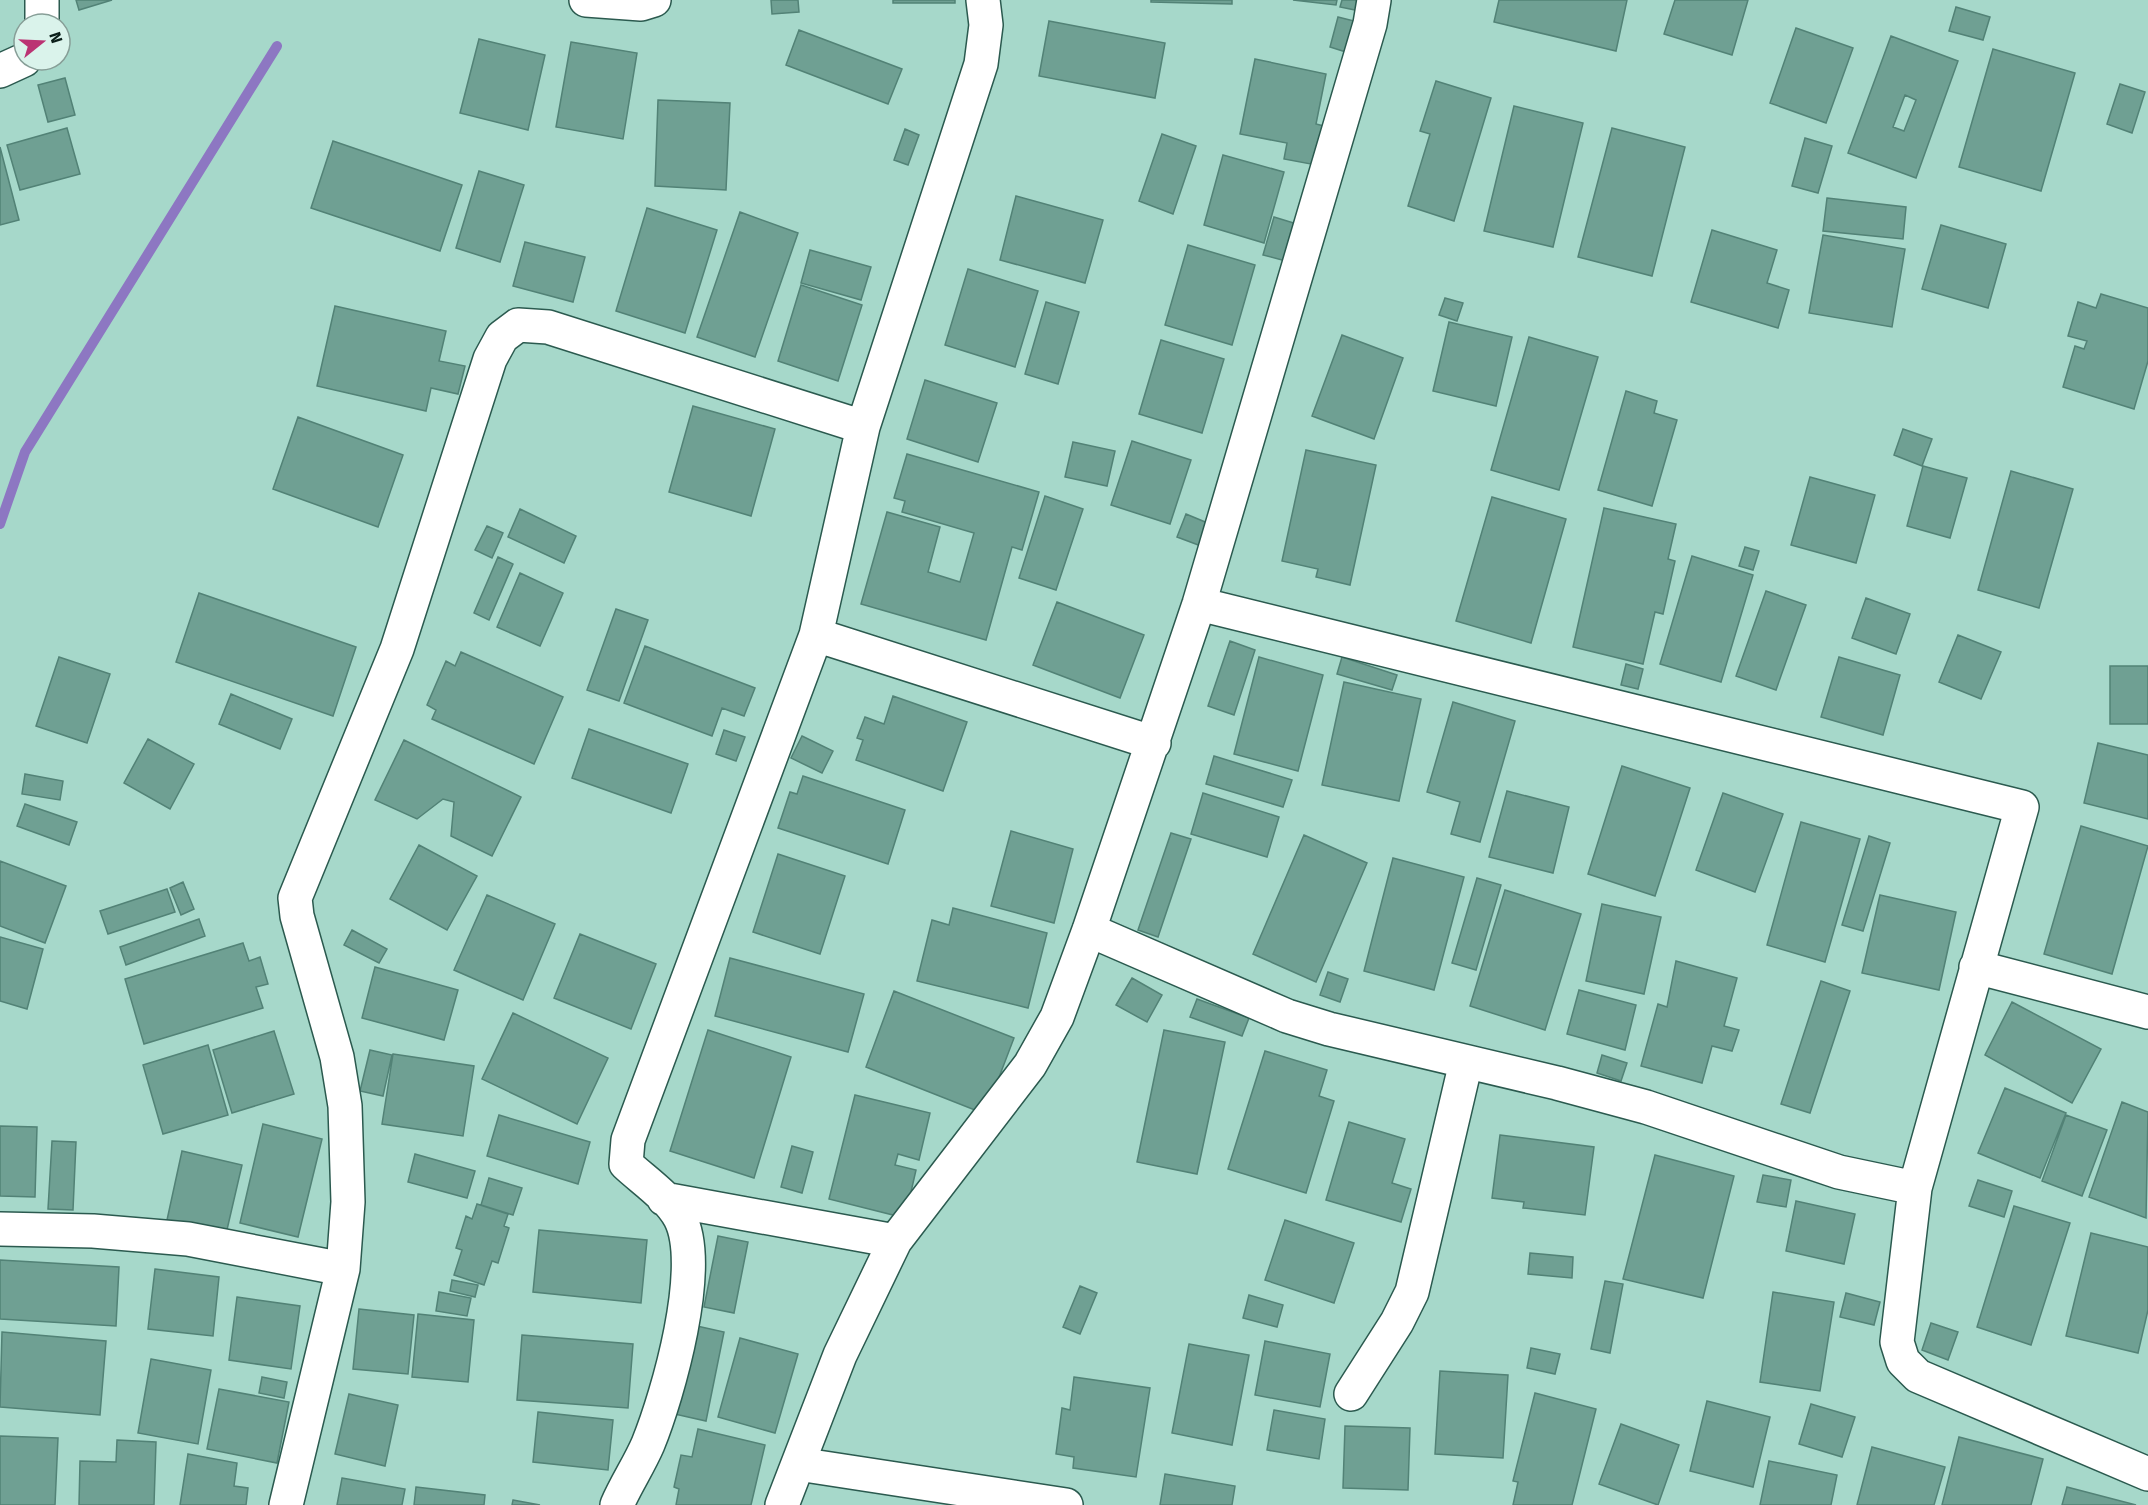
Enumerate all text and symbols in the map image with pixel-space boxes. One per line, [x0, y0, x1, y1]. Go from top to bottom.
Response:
north arrow [12, 12, 72, 72]
text: N [45, 30, 66, 45]

